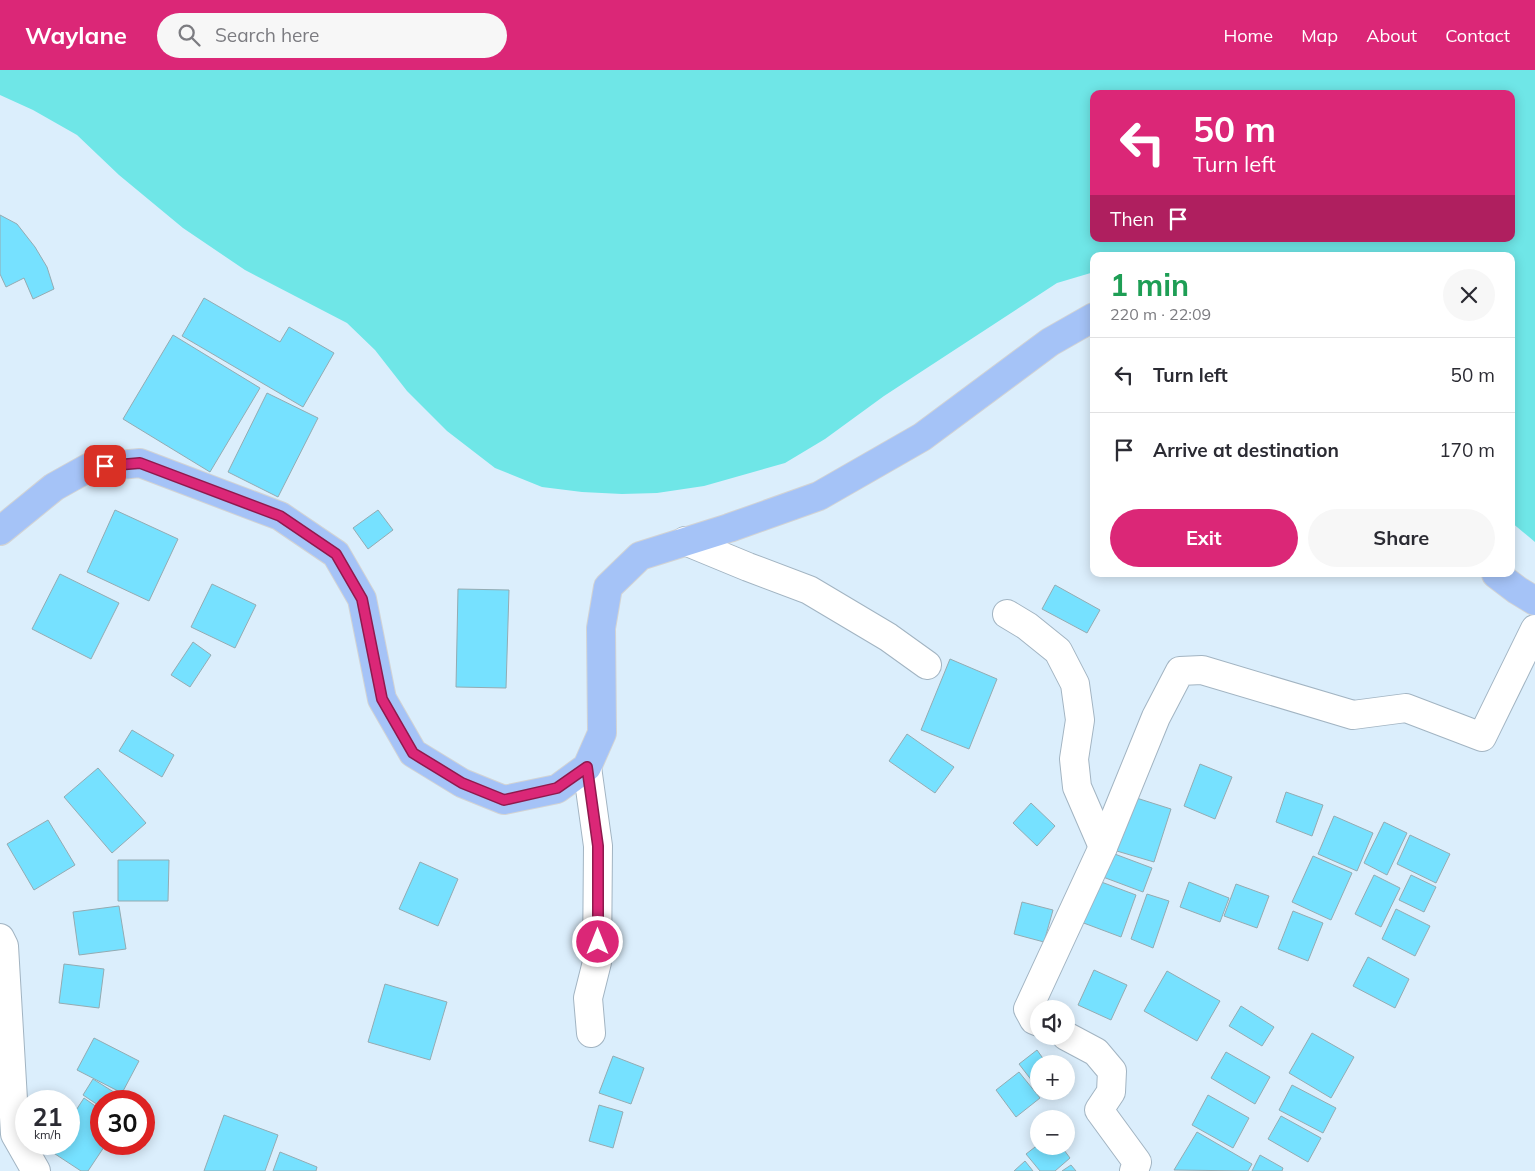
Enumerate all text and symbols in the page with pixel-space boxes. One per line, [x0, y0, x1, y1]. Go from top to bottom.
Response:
search box [157, 13, 507, 58]
text: Waylane [25, 20, 127, 50]
icon: search [175, 21, 203, 49]
text: Search here [215, 23, 319, 47]
text: Home [1223, 24, 1273, 47]
text: Map [1301, 24, 1338, 47]
text: About [1366, 24, 1417, 47]
text: Contact [1445, 24, 1510, 47]
text: 50 m [1193, 107, 1276, 151]
icon: left [1110, 110, 1175, 175]
text: Turn left [1193, 150, 1276, 178]
icon: arrive [1164, 205, 1192, 233]
text: Then [1110, 207, 1154, 231]
text: 1 min [1110, 266, 1189, 304]
button: close [1443, 269, 1495, 321]
text: 220 m · 22:09 [1110, 304, 1211, 324]
icon: left [1110, 361, 1138, 389]
text: Turn left [1153, 363, 1228, 387]
text: 50 m [1451, 363, 1495, 387]
icon: arrive [1110, 436, 1138, 464]
text: Arrive at destination [1153, 438, 1339, 462]
text: 170 m [1439, 438, 1495, 462]
pin [84, 445, 126, 487]
icon: arrive [91, 452, 119, 480]
button: Exit [1110, 509, 1298, 567]
button: Share [1308, 509, 1495, 567]
position arrow [571, 915, 623, 967]
map controls [1030, 1000, 1075, 1155]
button: sound [1030, 1000, 1075, 1045]
button: + [1030, 1055, 1075, 1100]
speed limit sign: 30 [90, 1090, 155, 1155]
text: 21 [32, 1101, 63, 1132]
button: − [1030, 1110, 1075, 1155]
text: km/h [34, 1127, 61, 1142]

